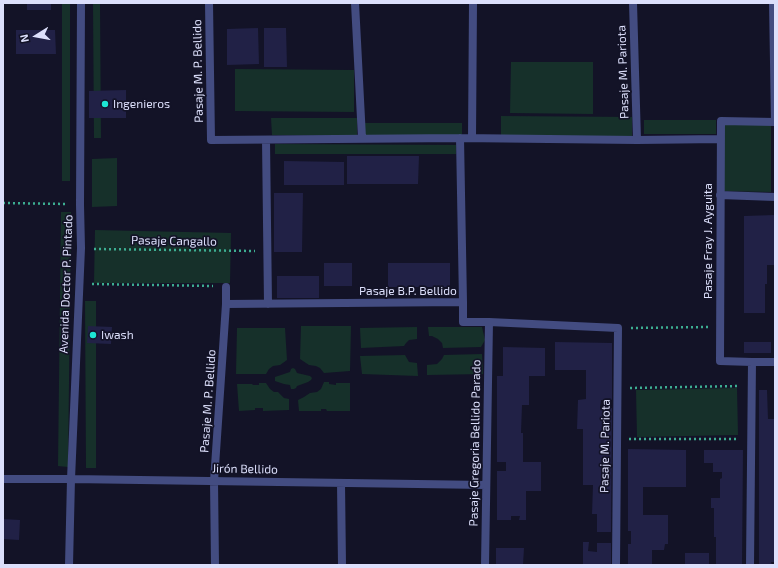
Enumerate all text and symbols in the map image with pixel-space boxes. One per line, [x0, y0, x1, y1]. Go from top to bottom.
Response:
north arrow [16, 16, 56, 56]
street label: Pasaje M. P. Bellido [190, 19, 206, 123]
street label: Pasaje M. Pariota [614, 25, 632, 119]
text: N [17, 33, 31, 44]
place label: Ingenieros [113, 97, 170, 111]
marker: Ingenieros [100, 99, 110, 109]
street label: Pasaje Fray J. Ayguita [701, 183, 715, 299]
street label: Avenida Doctor P. Pintado [56, 214, 76, 354]
street label: Pasaje Cangallo [131, 233, 217, 249]
street label: Pasaje B.P. Bellido [359, 284, 457, 298]
place label: Iwash [101, 328, 134, 342]
marker: Iwash [88, 330, 98, 340]
street label: Pasaje M. P. Bellido [197, 349, 219, 453]
street label: Pasaje Gregoria Bellido Parado [466, 360, 484, 526]
street label: Pasaje M. Pariota [597, 399, 613, 493]
street label: Jirón Bellido [212, 461, 278, 477]

